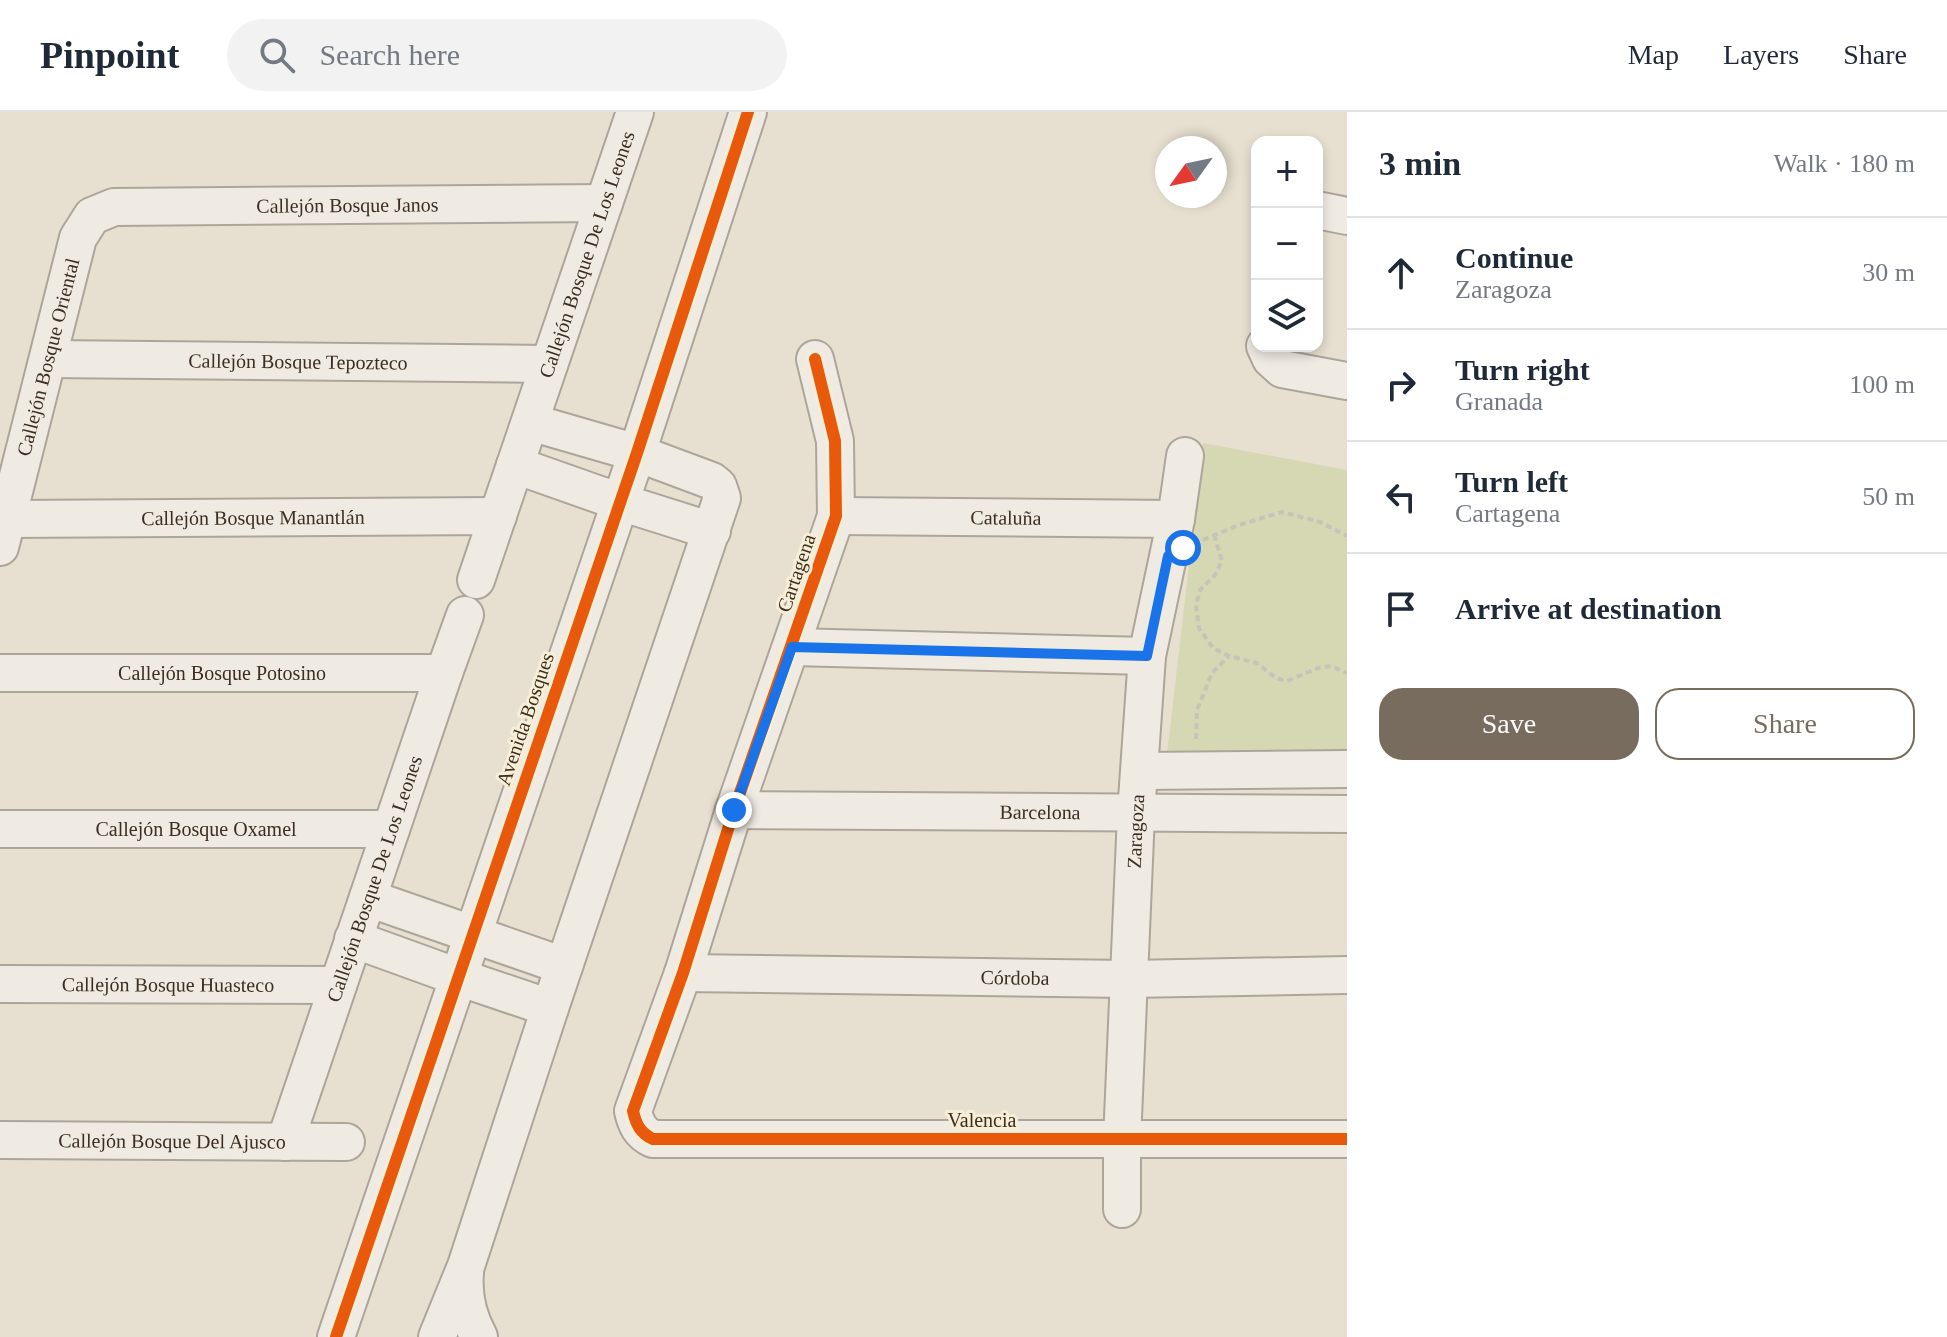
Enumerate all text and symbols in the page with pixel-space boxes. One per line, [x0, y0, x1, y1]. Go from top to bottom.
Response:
search box [227, 19, 787, 91]
icon: search [255, 33, 299, 77]
text: Pinpoint [40, 34, 179, 76]
text: Search here [319, 38, 460, 71]
text: Map [1628, 39, 1679, 70]
text: Layers [1723, 39, 1799, 70]
text: Share [1843, 39, 1907, 70]
street label: Callejón Bosque De Los Leones [535, 128, 639, 380]
north arrow [1155, 136, 1227, 208]
map controls [1251, 136, 1323, 352]
button: + [1251, 136, 1323, 208]
text: 3 min [1379, 145, 1461, 182]
text: Walk · 180 m [1773, 149, 1915, 178]
street label: Callejón Bosque Janos [256, 193, 439, 218]
button: − [1251, 208, 1323, 280]
text: Continue [1455, 241, 1573, 274]
icon: ahead [1379, 251, 1423, 295]
street label: Callejón Bosque Oriental [12, 255, 84, 458]
text: 30 m [1862, 258, 1915, 287]
text: Zaragoza [1455, 275, 1552, 304]
button: layers [1251, 280, 1323, 352]
street label: Callejón Bosque Tepozteco [188, 349, 408, 374]
text: Turn right [1455, 353, 1590, 386]
icon: right [1379, 363, 1423, 407]
text: 100 m [1849, 370, 1915, 399]
text: Granada [1455, 387, 1543, 416]
text: Turn left [1455, 465, 1568, 498]
icon: left [1379, 475, 1423, 519]
text: 50 m [1862, 482, 1915, 511]
text: Cartagena [1455, 499, 1560, 528]
street label: Callejón Bosque Manantlán [141, 506, 365, 530]
street label: Cataluña [970, 506, 1042, 529]
route start [1165, 530, 1201, 566]
street label: Cartagena [772, 531, 821, 615]
icon: arrive [1379, 587, 1423, 631]
text: Arrive at destination [1455, 592, 1722, 625]
street label: Avenida Bosques [492, 649, 559, 789]
street label: Callejón Bosque Potosino [118, 662, 326, 685]
button: Save [1379, 688, 1639, 760]
button: Share [1655, 688, 1915, 760]
street label: Callejón Bosque De Los Leones [322, 752, 426, 1005]
route end [716, 792, 752, 828]
street label: Zaragoza [1123, 793, 1148, 869]
street label: Barcelona [999, 801, 1081, 823]
street label: Callejón Bosque Oxamel [95, 818, 297, 841]
street label: Córdoba [980, 966, 1050, 989]
street label: Callejón Bosque Huasteco [62, 973, 274, 997]
street label: Valencia [948, 1109, 1017, 1131]
street label: Callejón Bosque Del Ajusco [58, 1129, 286, 1153]

